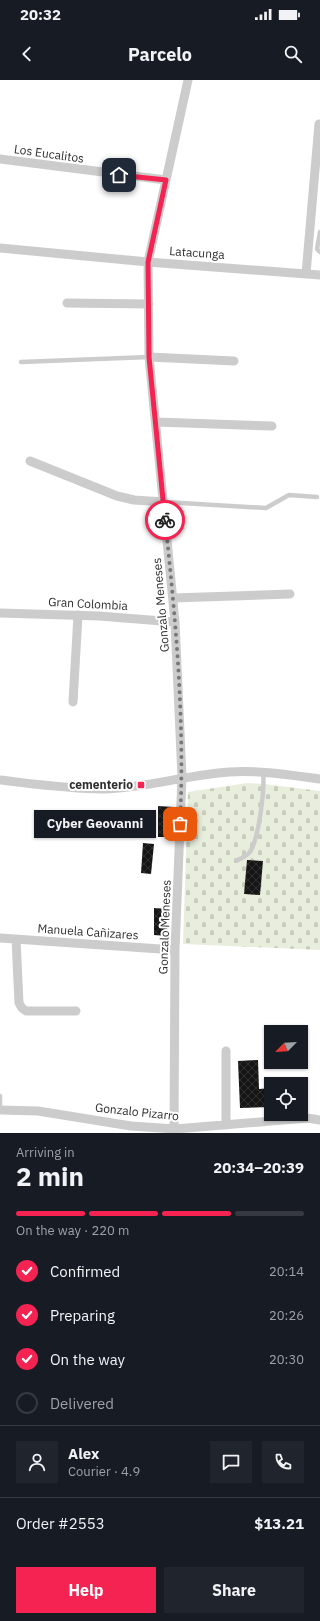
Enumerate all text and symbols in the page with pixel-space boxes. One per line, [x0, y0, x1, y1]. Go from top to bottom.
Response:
text: 20:32 [20, 5, 61, 24]
icon: back [16, 43, 38, 65]
text: Parcelo [128, 43, 192, 66]
icon: search [282, 43, 304, 65]
street label: Los Eucalitos [13, 141, 85, 166]
pin [102, 158, 136, 192]
icon: home [108, 164, 130, 186]
street label: Latacunga [169, 243, 226, 262]
courier [145, 500, 185, 540]
icon: bike [154, 509, 176, 531]
street label: Gonzalo Meneses [149, 557, 172, 653]
street label: Gran Colombia [48, 594, 129, 613]
place label: cementerio [69, 777, 133, 792]
marker: cementerio [136, 780, 146, 790]
pin [163, 807, 197, 841]
callout: Cyber Geovanni [34, 810, 156, 838]
icon: bag [169, 813, 191, 835]
text: Cyber Geovanni [47, 815, 143, 832]
street label: Gonzalo Meneses [155, 879, 174, 975]
street label: Manuela Cañizares [37, 920, 139, 943]
north arrow [264, 1025, 308, 1069]
map controls [264, 1025, 308, 1121]
button: locate [264, 1077, 308, 1121]
street label: Gonzalo Pizarro [94, 1100, 180, 1123]
text: Arriving in [16, 1144, 75, 1161]
text: 20:34–20:39 [213, 1158, 304, 1177]
text: 2 min [16, 1159, 84, 1193]
text: On the way · 220 m [16, 1222, 129, 1239]
icon: check [16, 1260, 38, 1282]
text: Confirmed [50, 1262, 120, 1281]
text: 20:14 [269, 1263, 304, 1280]
icon: check [16, 1304, 38, 1326]
text: Preparing [50, 1306, 115, 1325]
text: 20:26 [269, 1307, 304, 1324]
icon: check [16, 1348, 38, 1370]
text: On the way [50, 1350, 125, 1369]
text: 20:30 [269, 1351, 304, 1368]
text: Delivered [50, 1394, 114, 1413]
button: person [16, 1441, 58, 1483]
button: chat [210, 1441, 252, 1483]
button: phone [262, 1441, 304, 1483]
text: Alex [68, 1444, 99, 1463]
text: Courier · 4.9 [68, 1463, 140, 1480]
text: Order #2553 [16, 1514, 105, 1533]
text: $13.21 [254, 1514, 304, 1533]
button: Help [16, 1567, 156, 1613]
button: Share [164, 1567, 304, 1613]

